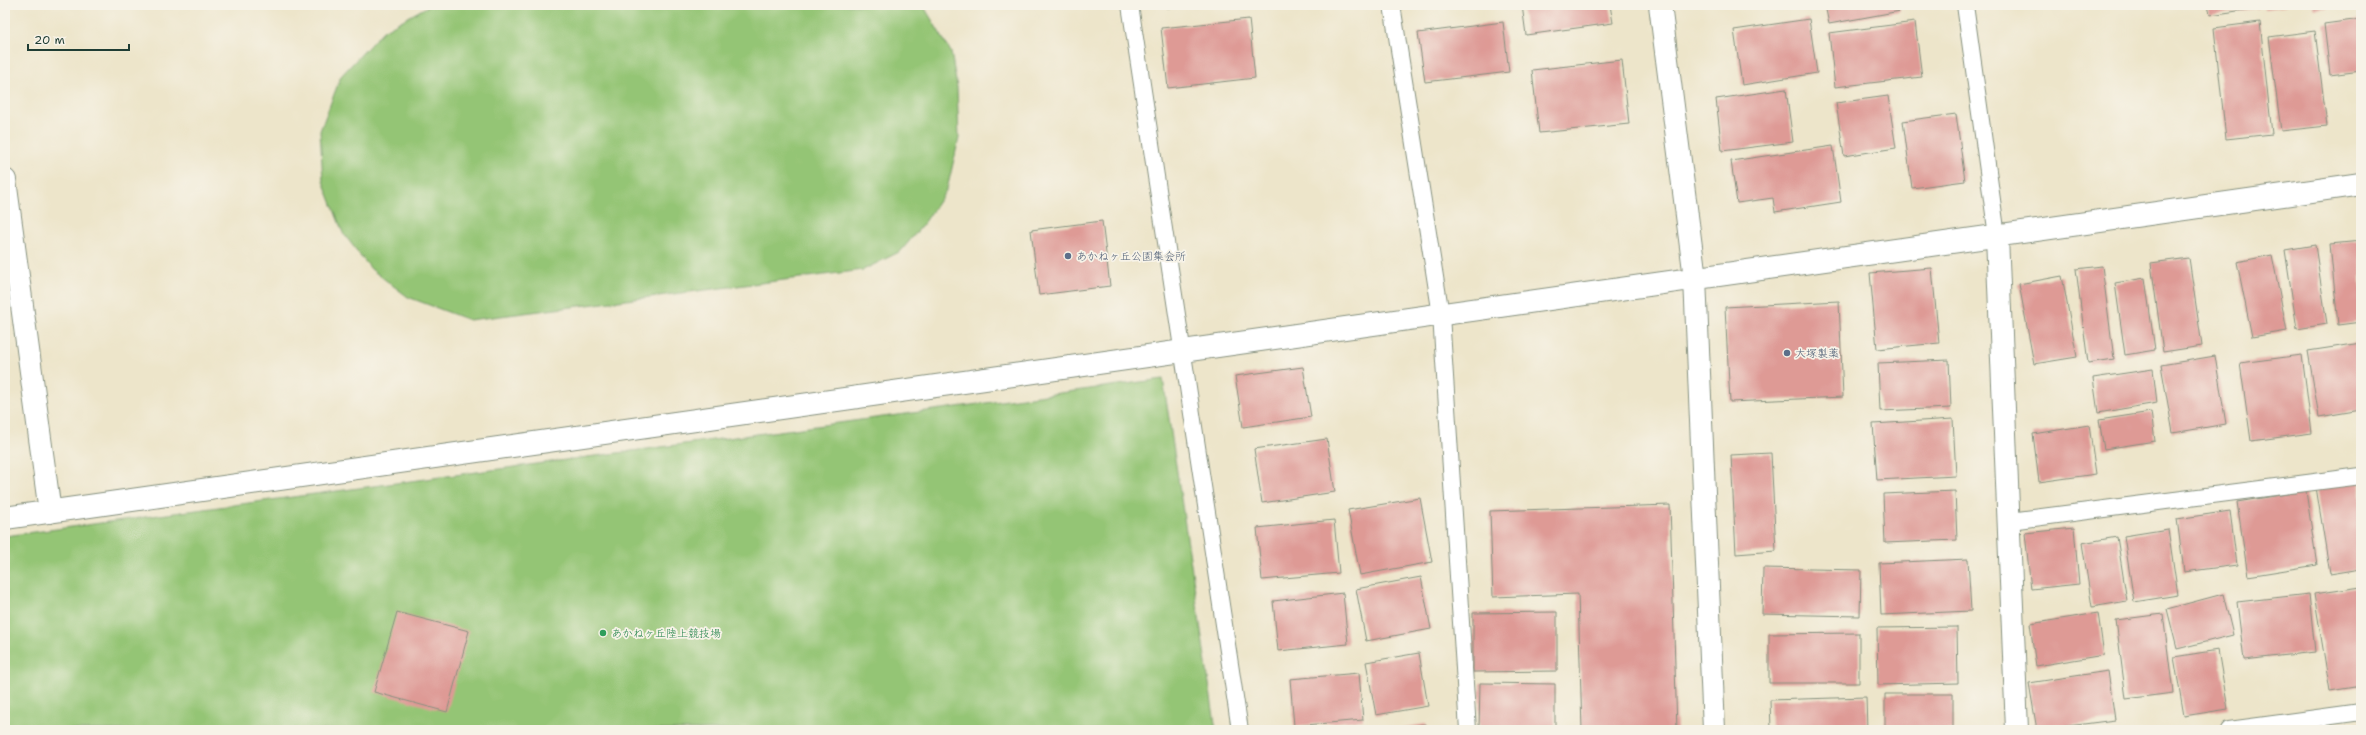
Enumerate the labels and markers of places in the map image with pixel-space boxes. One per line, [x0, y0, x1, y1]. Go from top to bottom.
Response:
place label: あかねヶ丘公園集会所 [1076, 249, 1186, 264]
marker: あかねヶ丘公園集会所 [1063, 251, 1073, 261]
place label: 大塚製薬 [1795, 346, 1839, 361]
marker: 大塚製薬 [1782, 348, 1792, 358]
place label: あかねヶ丘陸上競技場 [611, 626, 721, 641]
marker: あかねヶ丘陸上競技場 [598, 628, 608, 638]

